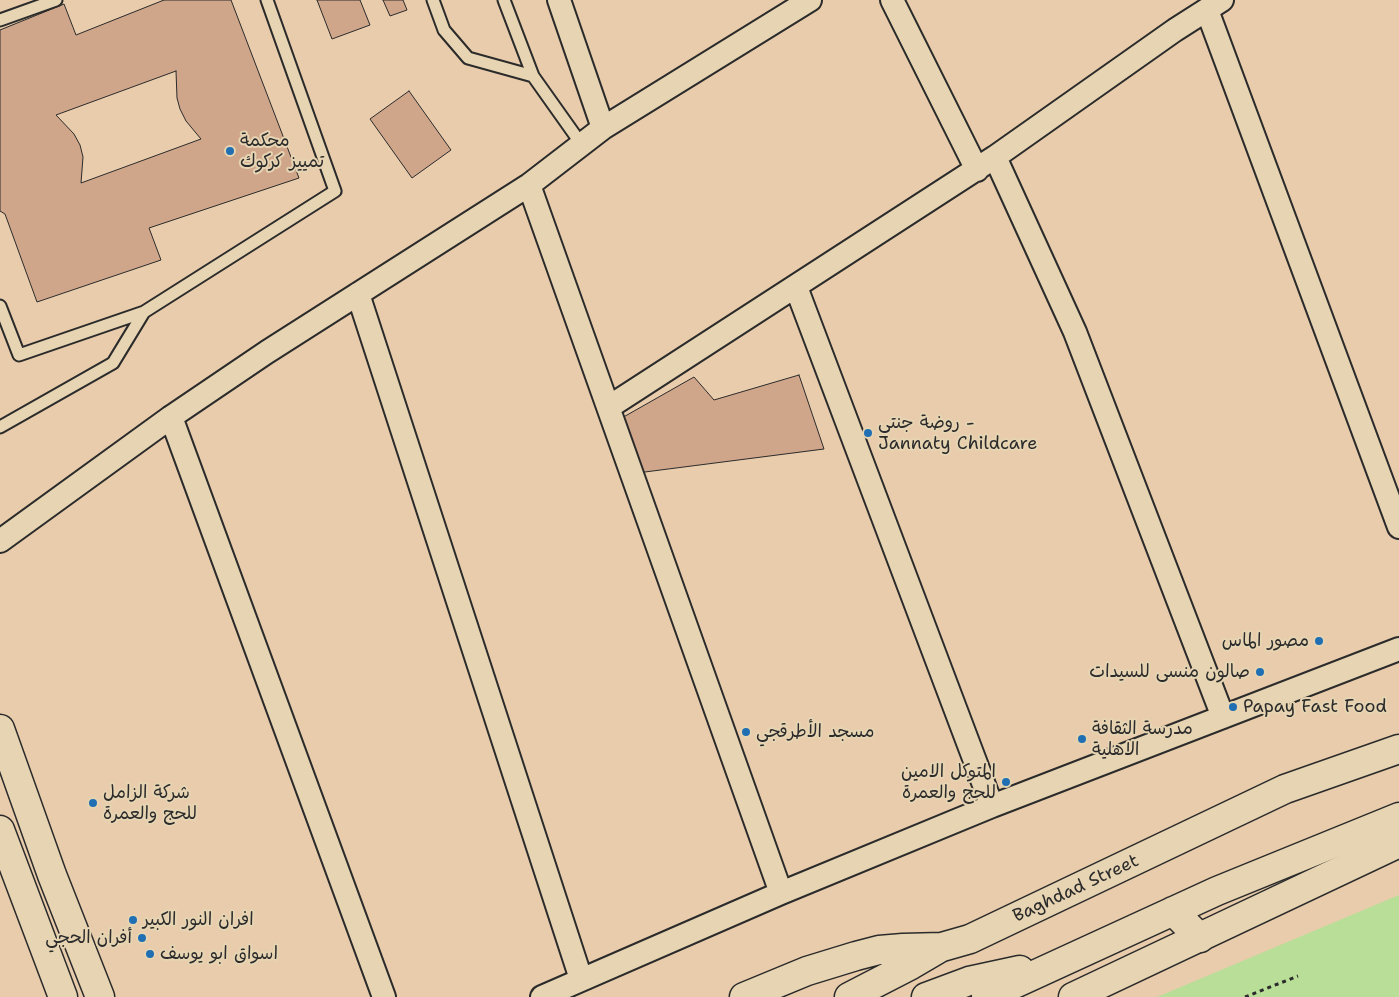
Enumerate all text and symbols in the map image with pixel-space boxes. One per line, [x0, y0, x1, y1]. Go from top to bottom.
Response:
place label: محكمة تمييز كركوك [240, 130, 324, 172]
marker: محكمة تمييز كركوك [224, 145, 236, 157]
place label: روضة جنتي - Jannaty Childcare [878, 412, 1037, 454]
marker: روضة جنتي - Jannaty Childcare [862, 427, 874, 439]
place label: مصور الماس [1222, 630, 1309, 652]
marker: مصور الماس [1313, 635, 1325, 647]
place label: صالون منسى للسيدات [1089, 661, 1250, 683]
marker: صالون منسى للسيدات [1254, 666, 1266, 678]
place label: Papay Fast Food [1243, 696, 1387, 718]
marker: Papay Fast Food [1227, 701, 1239, 713]
place label: مدرسة الثقافة الاهلية [1092, 718, 1193, 761]
place label: مسجد الأطرقجي [756, 721, 874, 743]
marker: مسجد الأطرقجي [740, 726, 752, 738]
marker: مدرسة الثقافة الاهلية [1076, 733, 1088, 745]
place label: المتوكل الامين للحج والعمرة [901, 761, 996, 804]
marker: المتوكل الامين للحج والعمرة [1000, 776, 1012, 788]
place label: شركة الزامل للحج والعمرة [103, 782, 197, 824]
marker: شركة الزامل للحج والعمرة [87, 797, 99, 809]
street label: Baghdad Street [1010, 850, 1142, 928]
place label: افران النور الكبير [143, 909, 254, 931]
marker: افران النور الكبير [127, 914, 139, 926]
place label: أفران الحجي [45, 927, 132, 949]
marker: أفران الحجي [136, 932, 148, 944]
place label: اسواق ابو يوسف [160, 943, 278, 965]
marker: اسواق ابو يوسف [144, 948, 156, 960]

